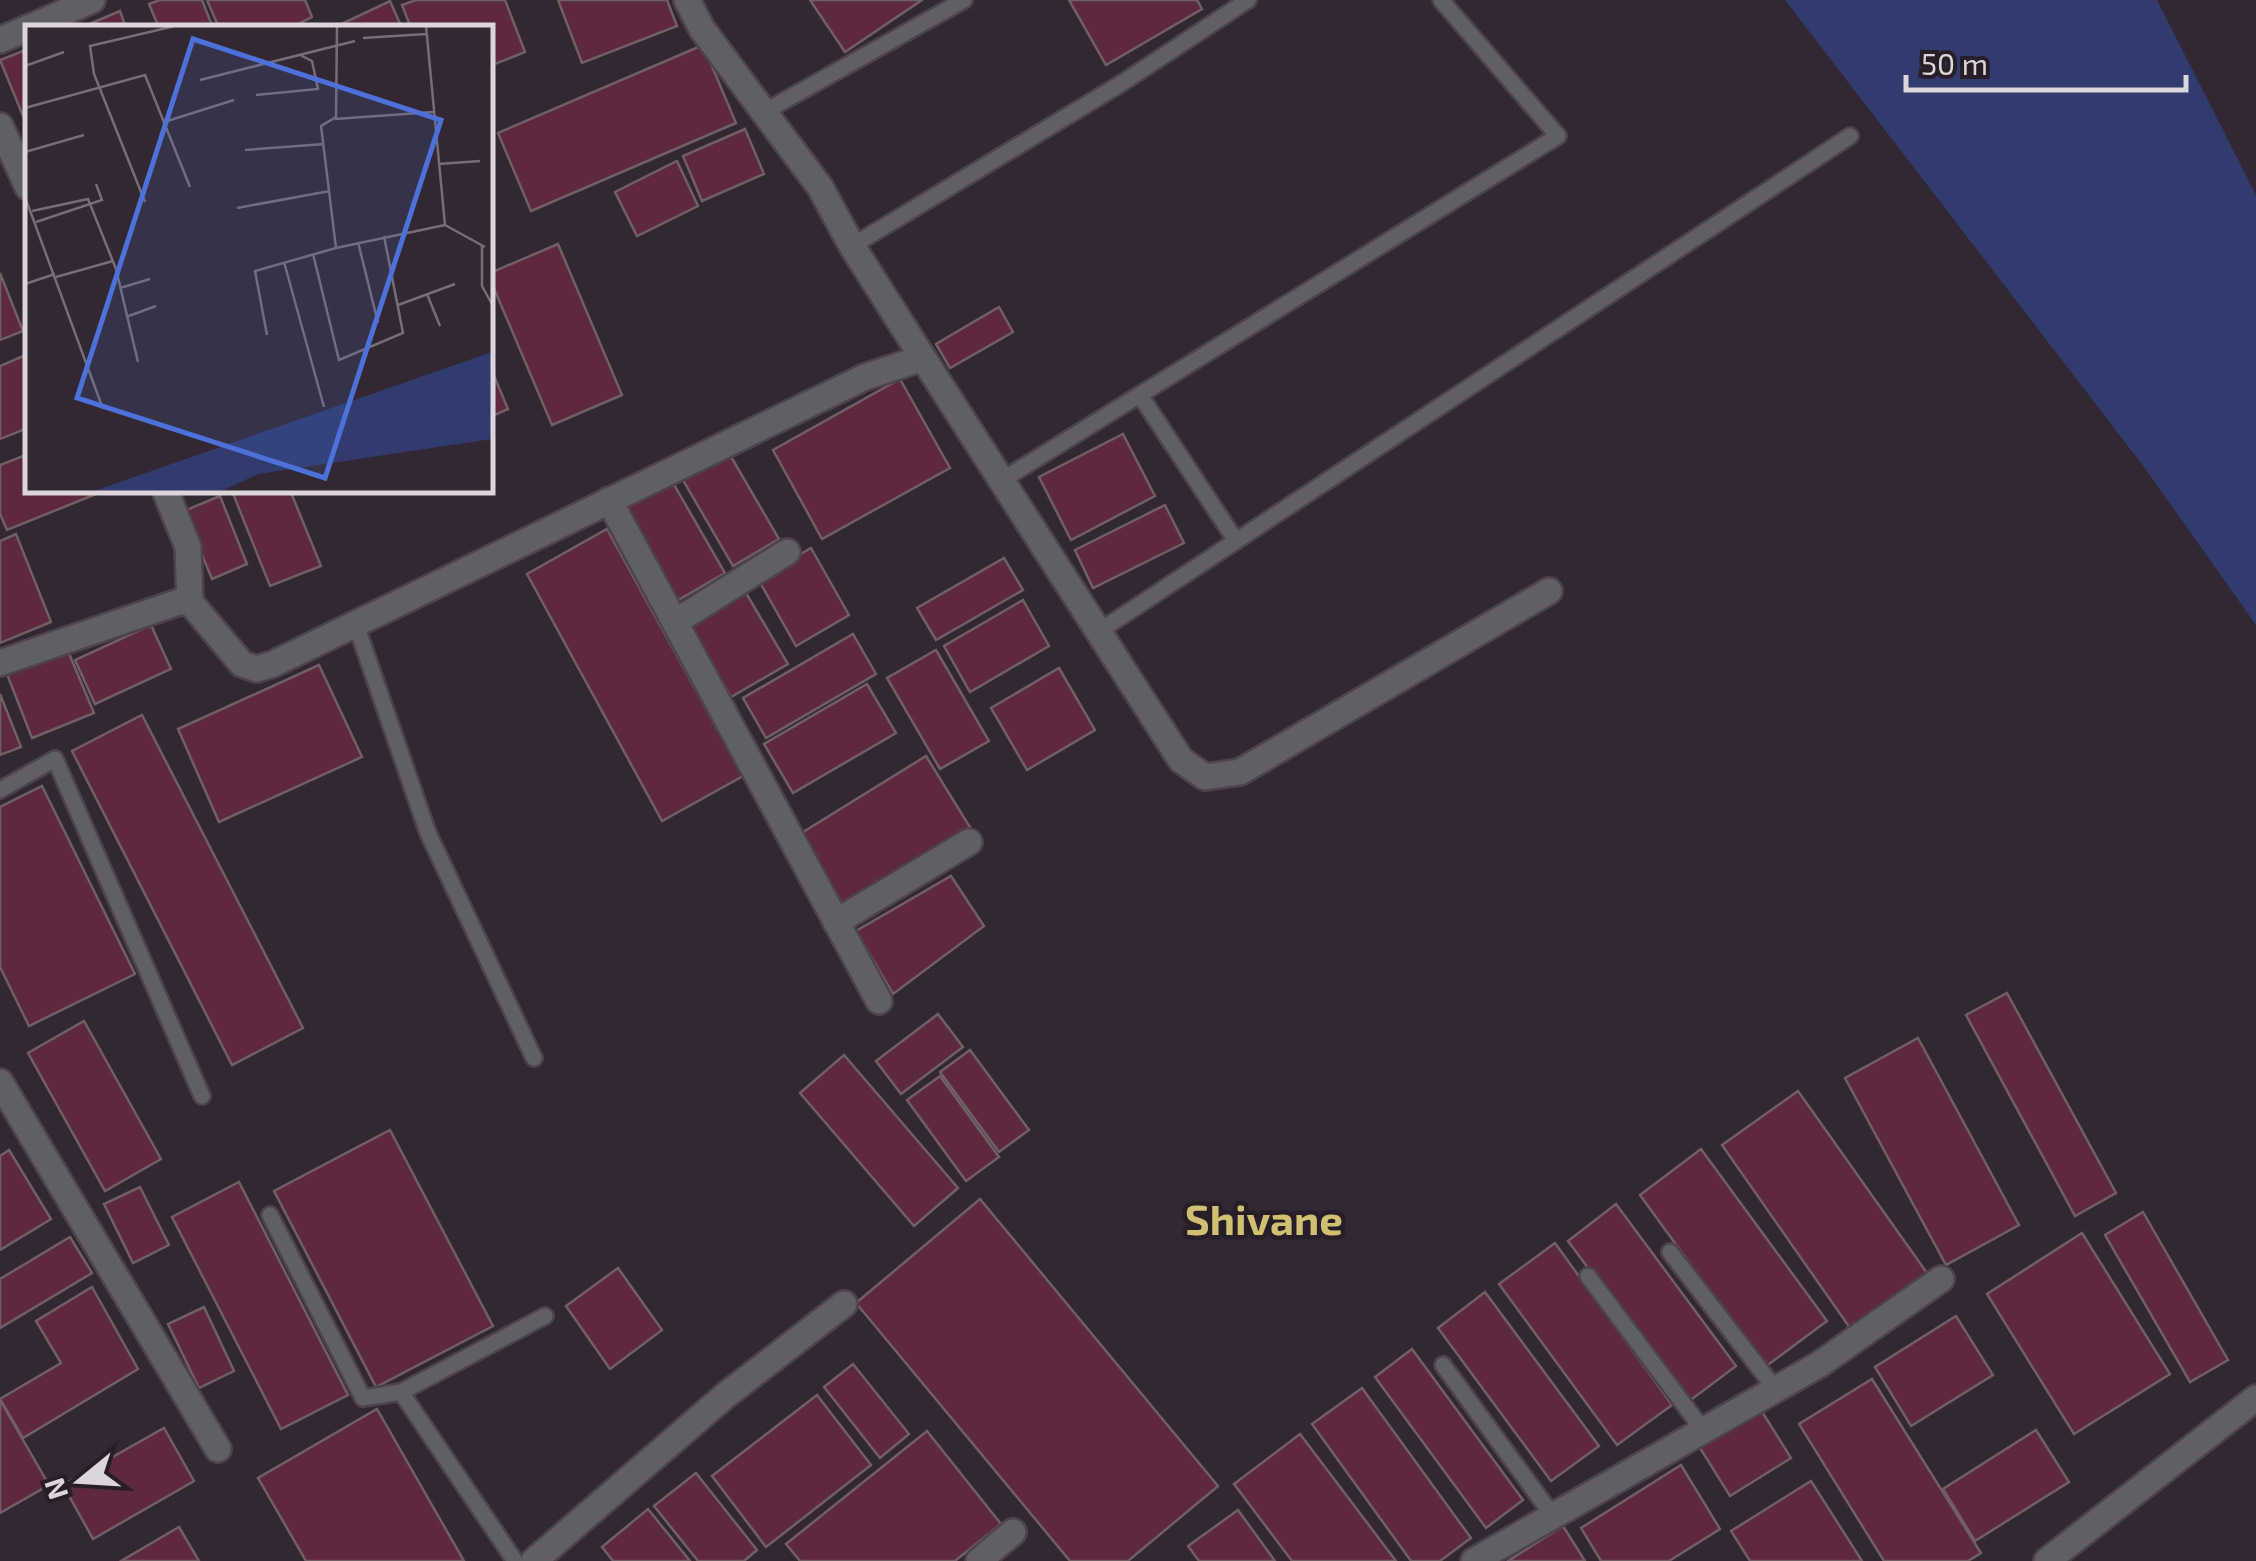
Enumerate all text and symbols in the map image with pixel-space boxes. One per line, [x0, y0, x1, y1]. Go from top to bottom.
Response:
inset map [25, 25, 492, 492]
scale bar [1906, 30, 2186, 92]
text: 50 m [1921, 45, 1988, 81]
district label: Shivane [1185, 1193, 1343, 1243]
north arrow [30, 1431, 130, 1531]
text: N [36, 1474, 75, 1504]

